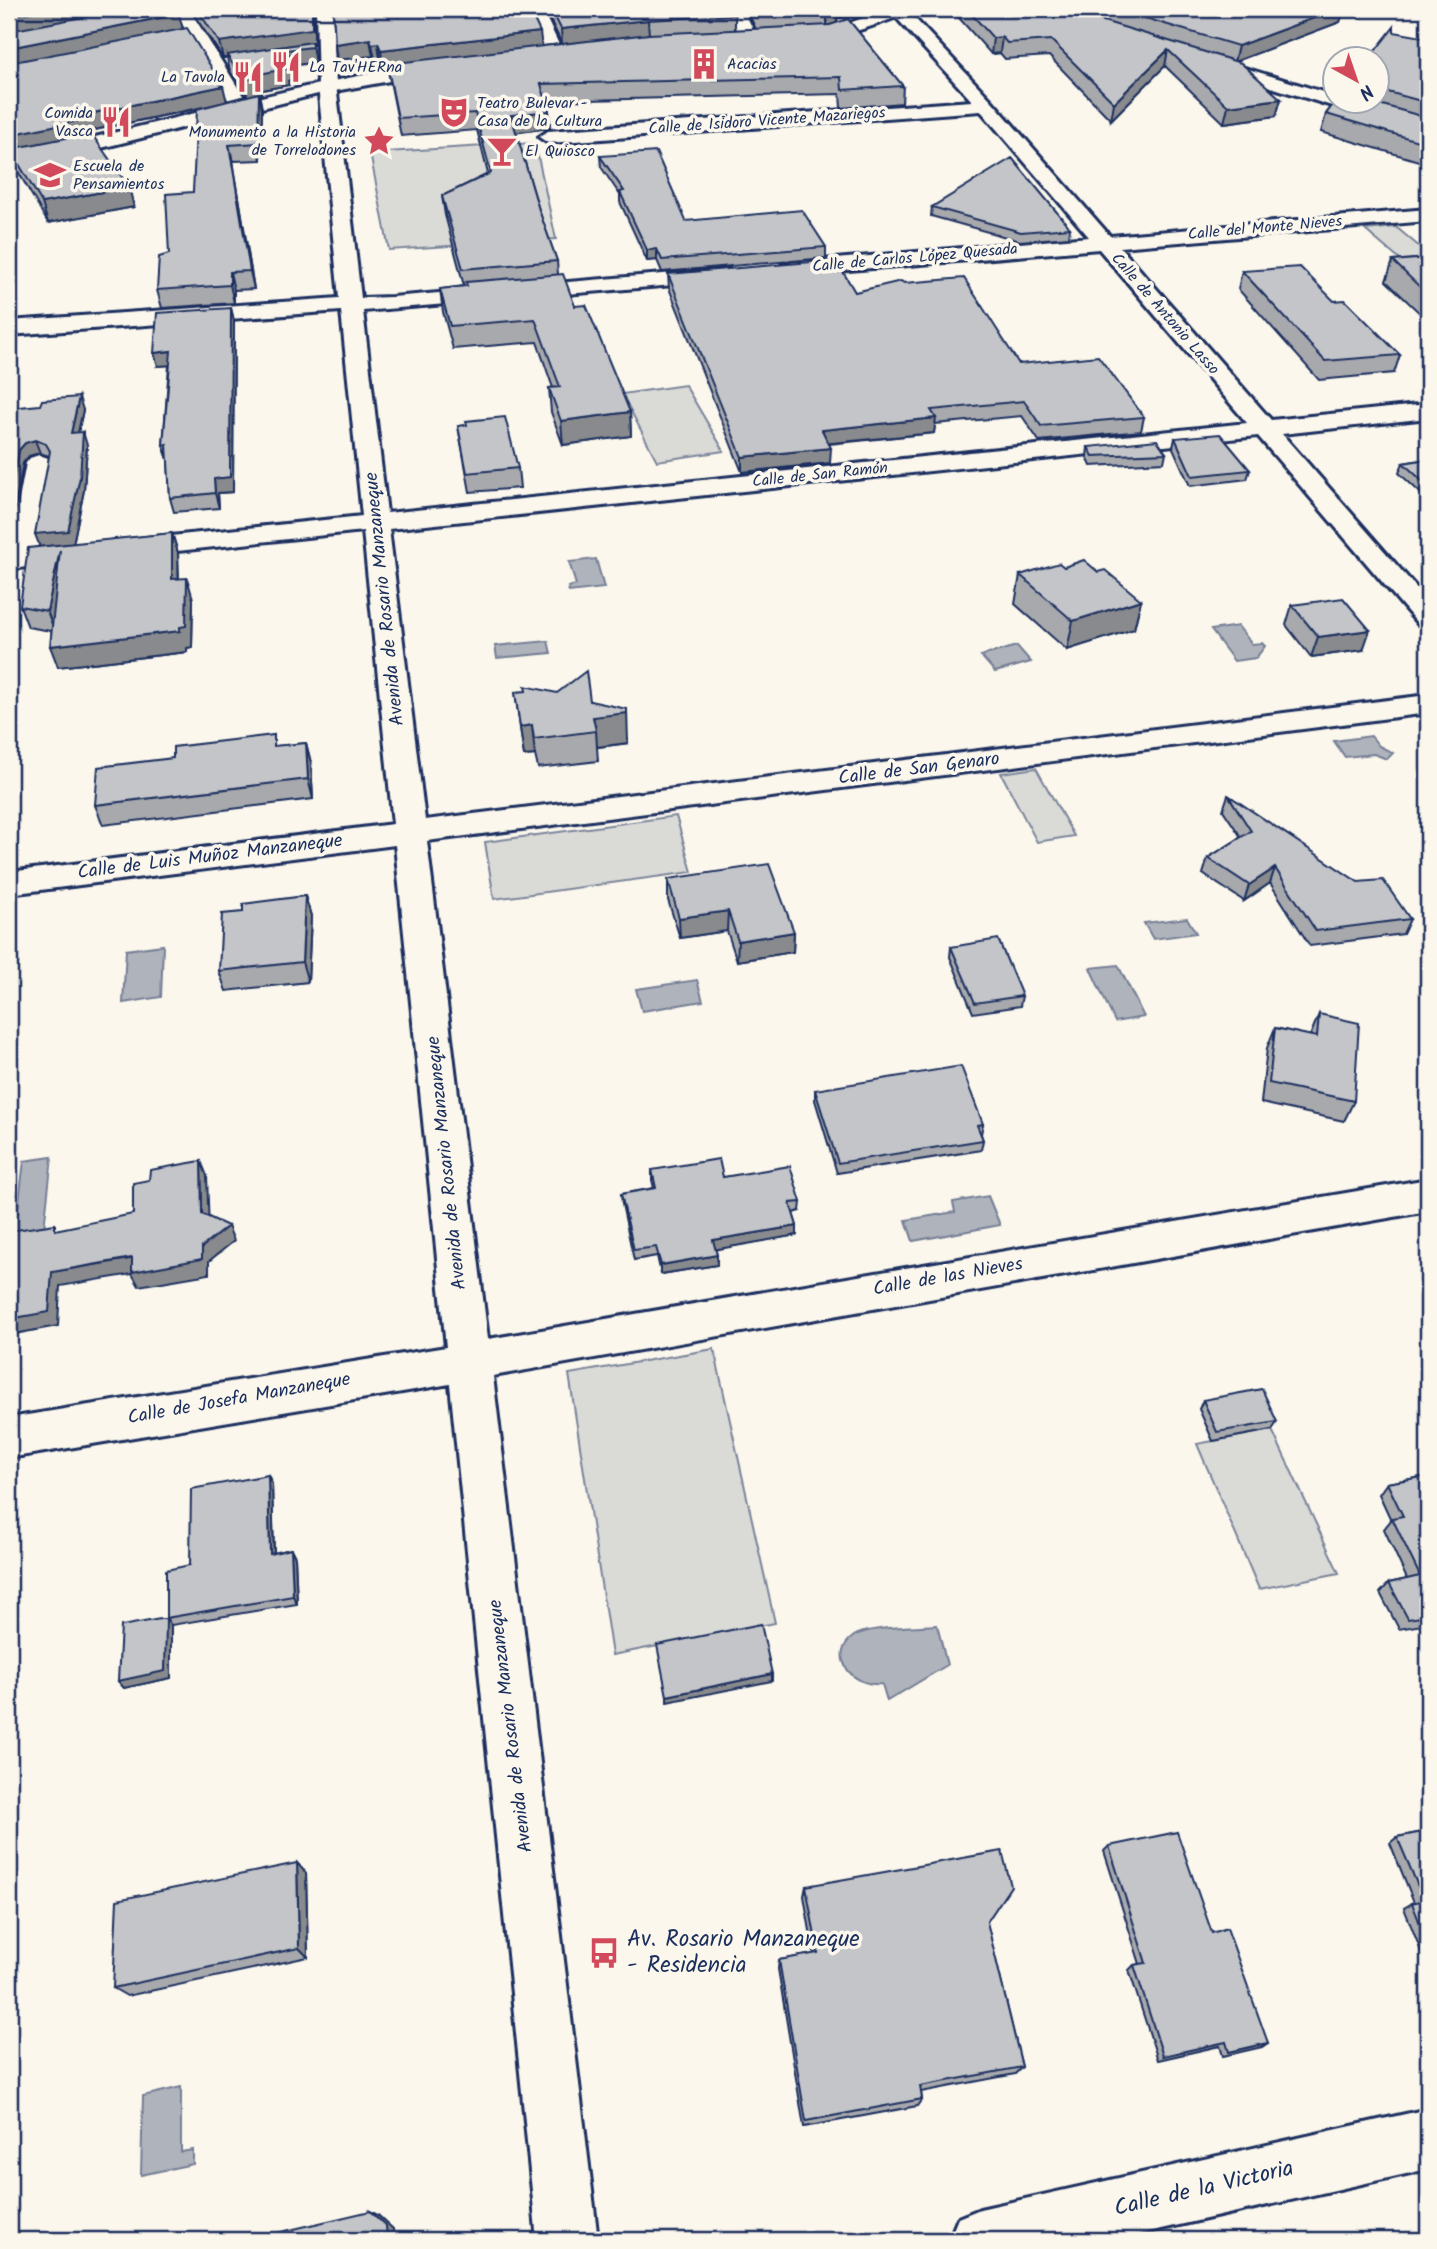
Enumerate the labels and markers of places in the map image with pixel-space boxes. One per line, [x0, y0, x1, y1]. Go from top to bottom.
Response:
building icon: Acacias [687, 47, 721, 81]
restaurant icon: La Tav'HERna [269, 50, 303, 84]
place label: Acacias [727, 52, 777, 77]
place label: La Tav'HERna [309, 55, 402, 80]
restaurant icon: La Tavola [231, 60, 265, 94]
place label: La Tavola [161, 65, 225, 90]
place label: Teatro Bulevar - Casa de la Cultura [477, 91, 602, 134]
theatre icon: Teatro Bulevar - Casa de la Cultura [437, 95, 471, 129]
place label: Comida Vasca [44, 101, 93, 144]
restaurant icon: Comida Vasca [99, 105, 133, 139]
place label: Monumento a la Historia de Torrelodones [188, 120, 356, 163]
place icon: Monumento a la Historia de Torrelodones [362, 124, 396, 158]
bar icon: El Quiosco [485, 134, 519, 168]
place label: El Quiosco [525, 139, 595, 164]
place label: Escuela de Pensamientos [73, 154, 164, 197]
school or university icon: Escuela de Pensamientos [33, 158, 67, 192]
place label: Av. Rosario Manzaneque - Residencia [627, 1922, 860, 1984]
bus stop icon: Av. Rosario Manzaneque - Residencia [587, 1936, 621, 1970]

